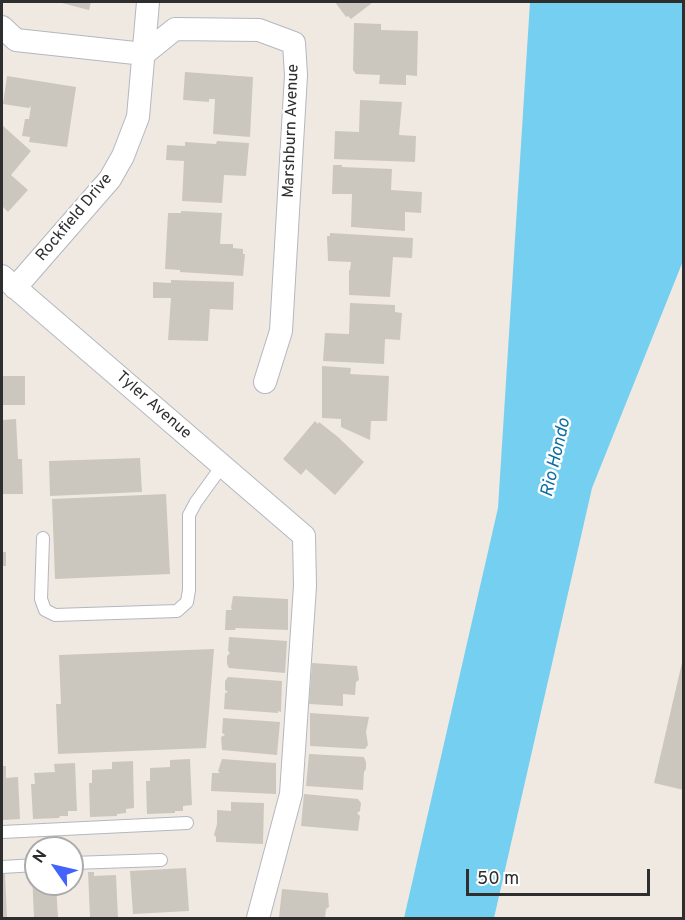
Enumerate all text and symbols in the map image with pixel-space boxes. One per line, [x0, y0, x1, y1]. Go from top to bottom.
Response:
street label: Marshburn Avenue [280, 64, 304, 198]
street label: Rockfield Drive [33, 170, 117, 266]
street label: Tyler Avenue [111, 368, 195, 444]
water label: Rio Hondo [537, 417, 577, 499]
north arrow [24, 836, 84, 896]
text: N [29, 847, 52, 867]
scale bar [469, 857, 654, 895]
text: 50 m [477, 868, 519, 891]

